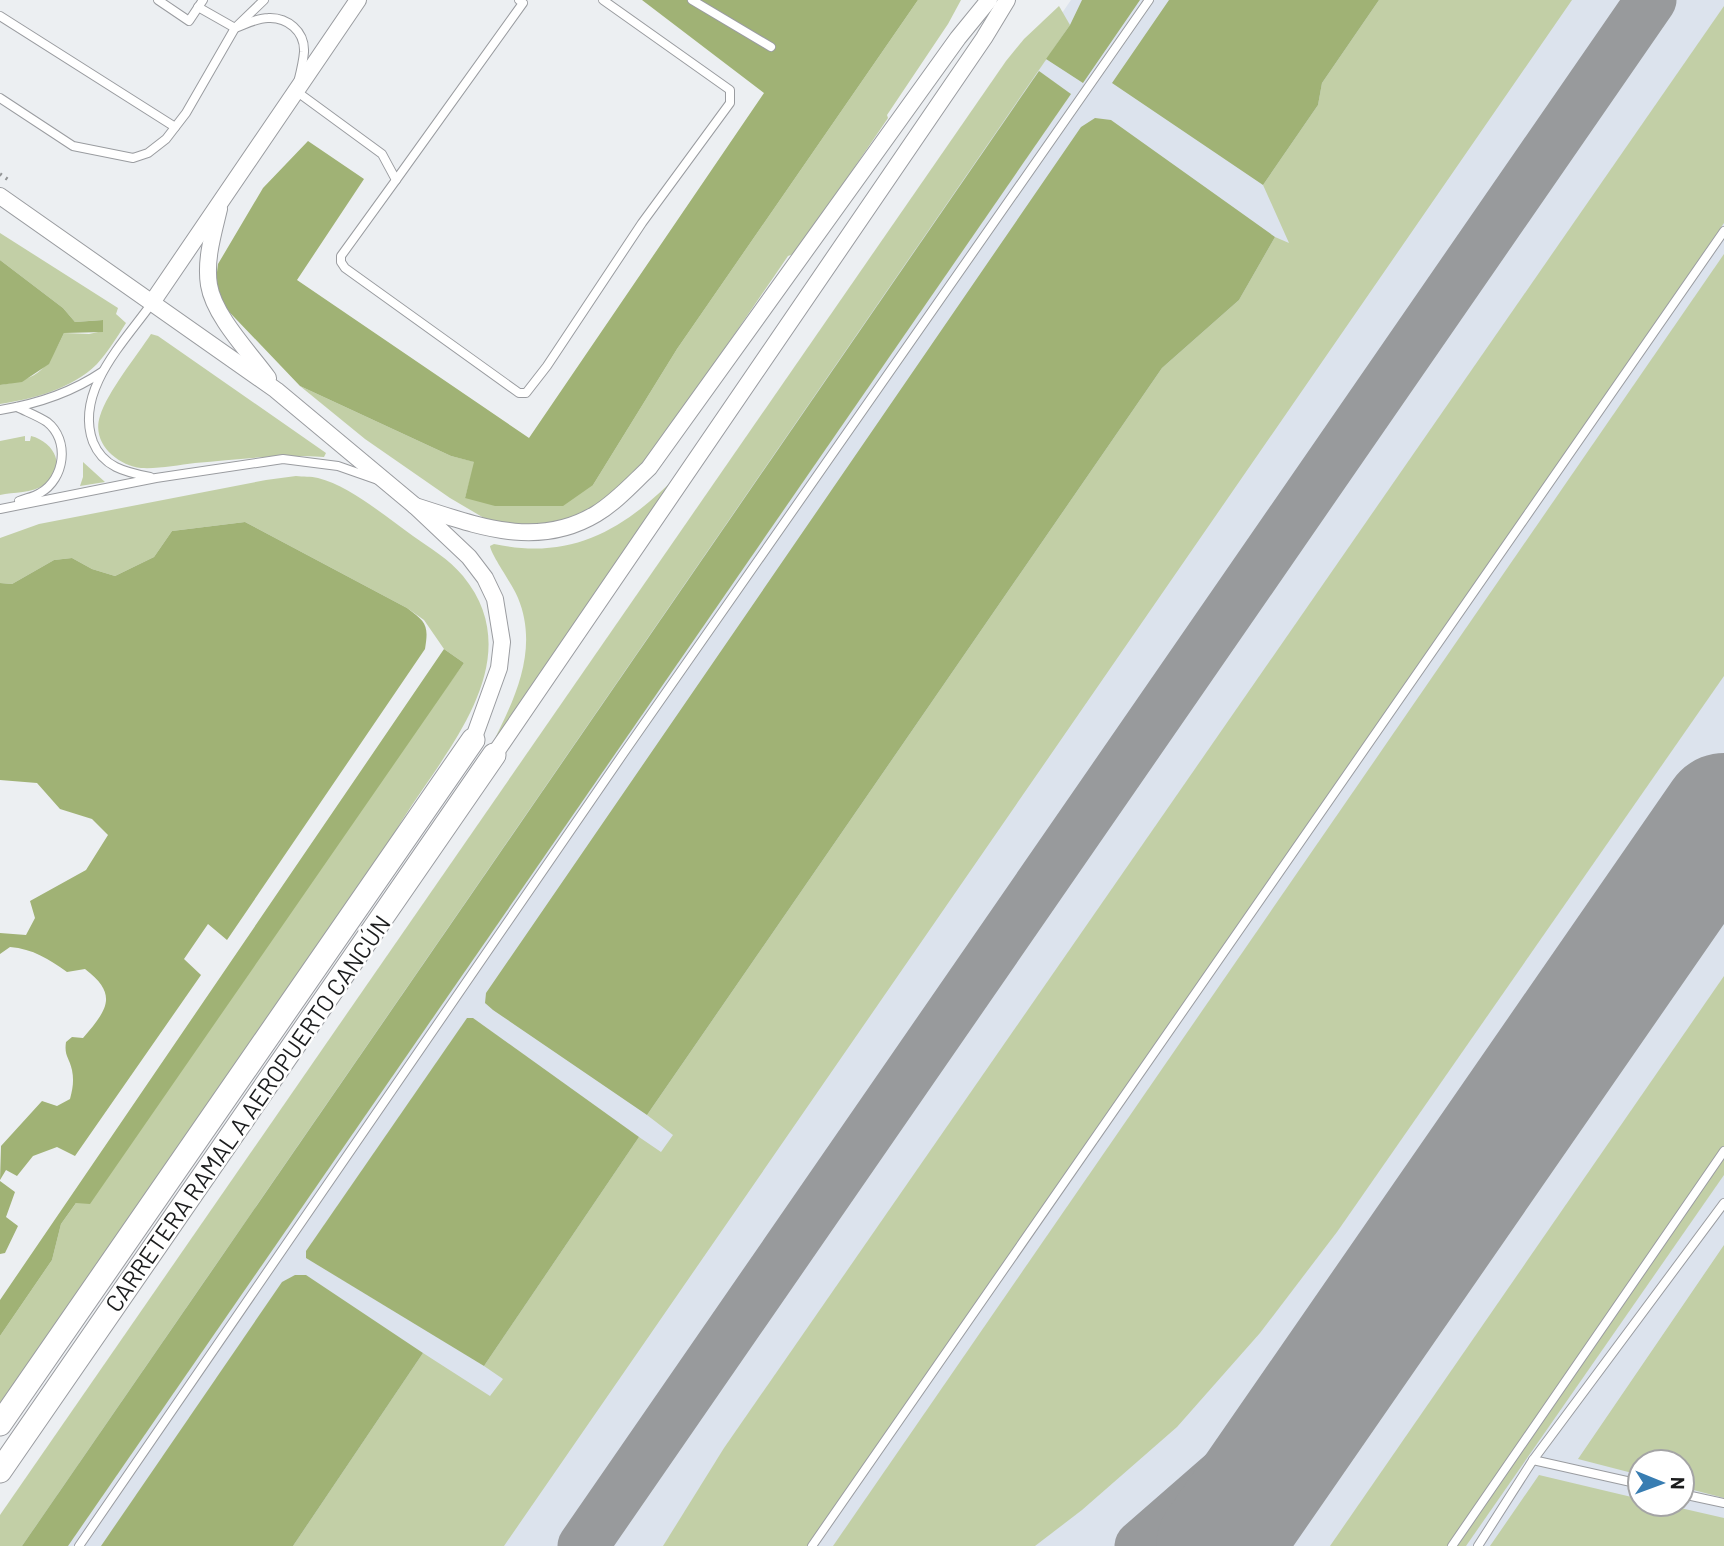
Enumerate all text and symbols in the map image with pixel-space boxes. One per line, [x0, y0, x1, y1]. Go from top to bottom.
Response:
street label: CARRETERA RAMAL A AEROPUERTO CANCÚN [98, 909, 396, 1317]
north arrow [1626, 1448, 1696, 1518]
text: N [1667, 1477, 1690, 1490]

